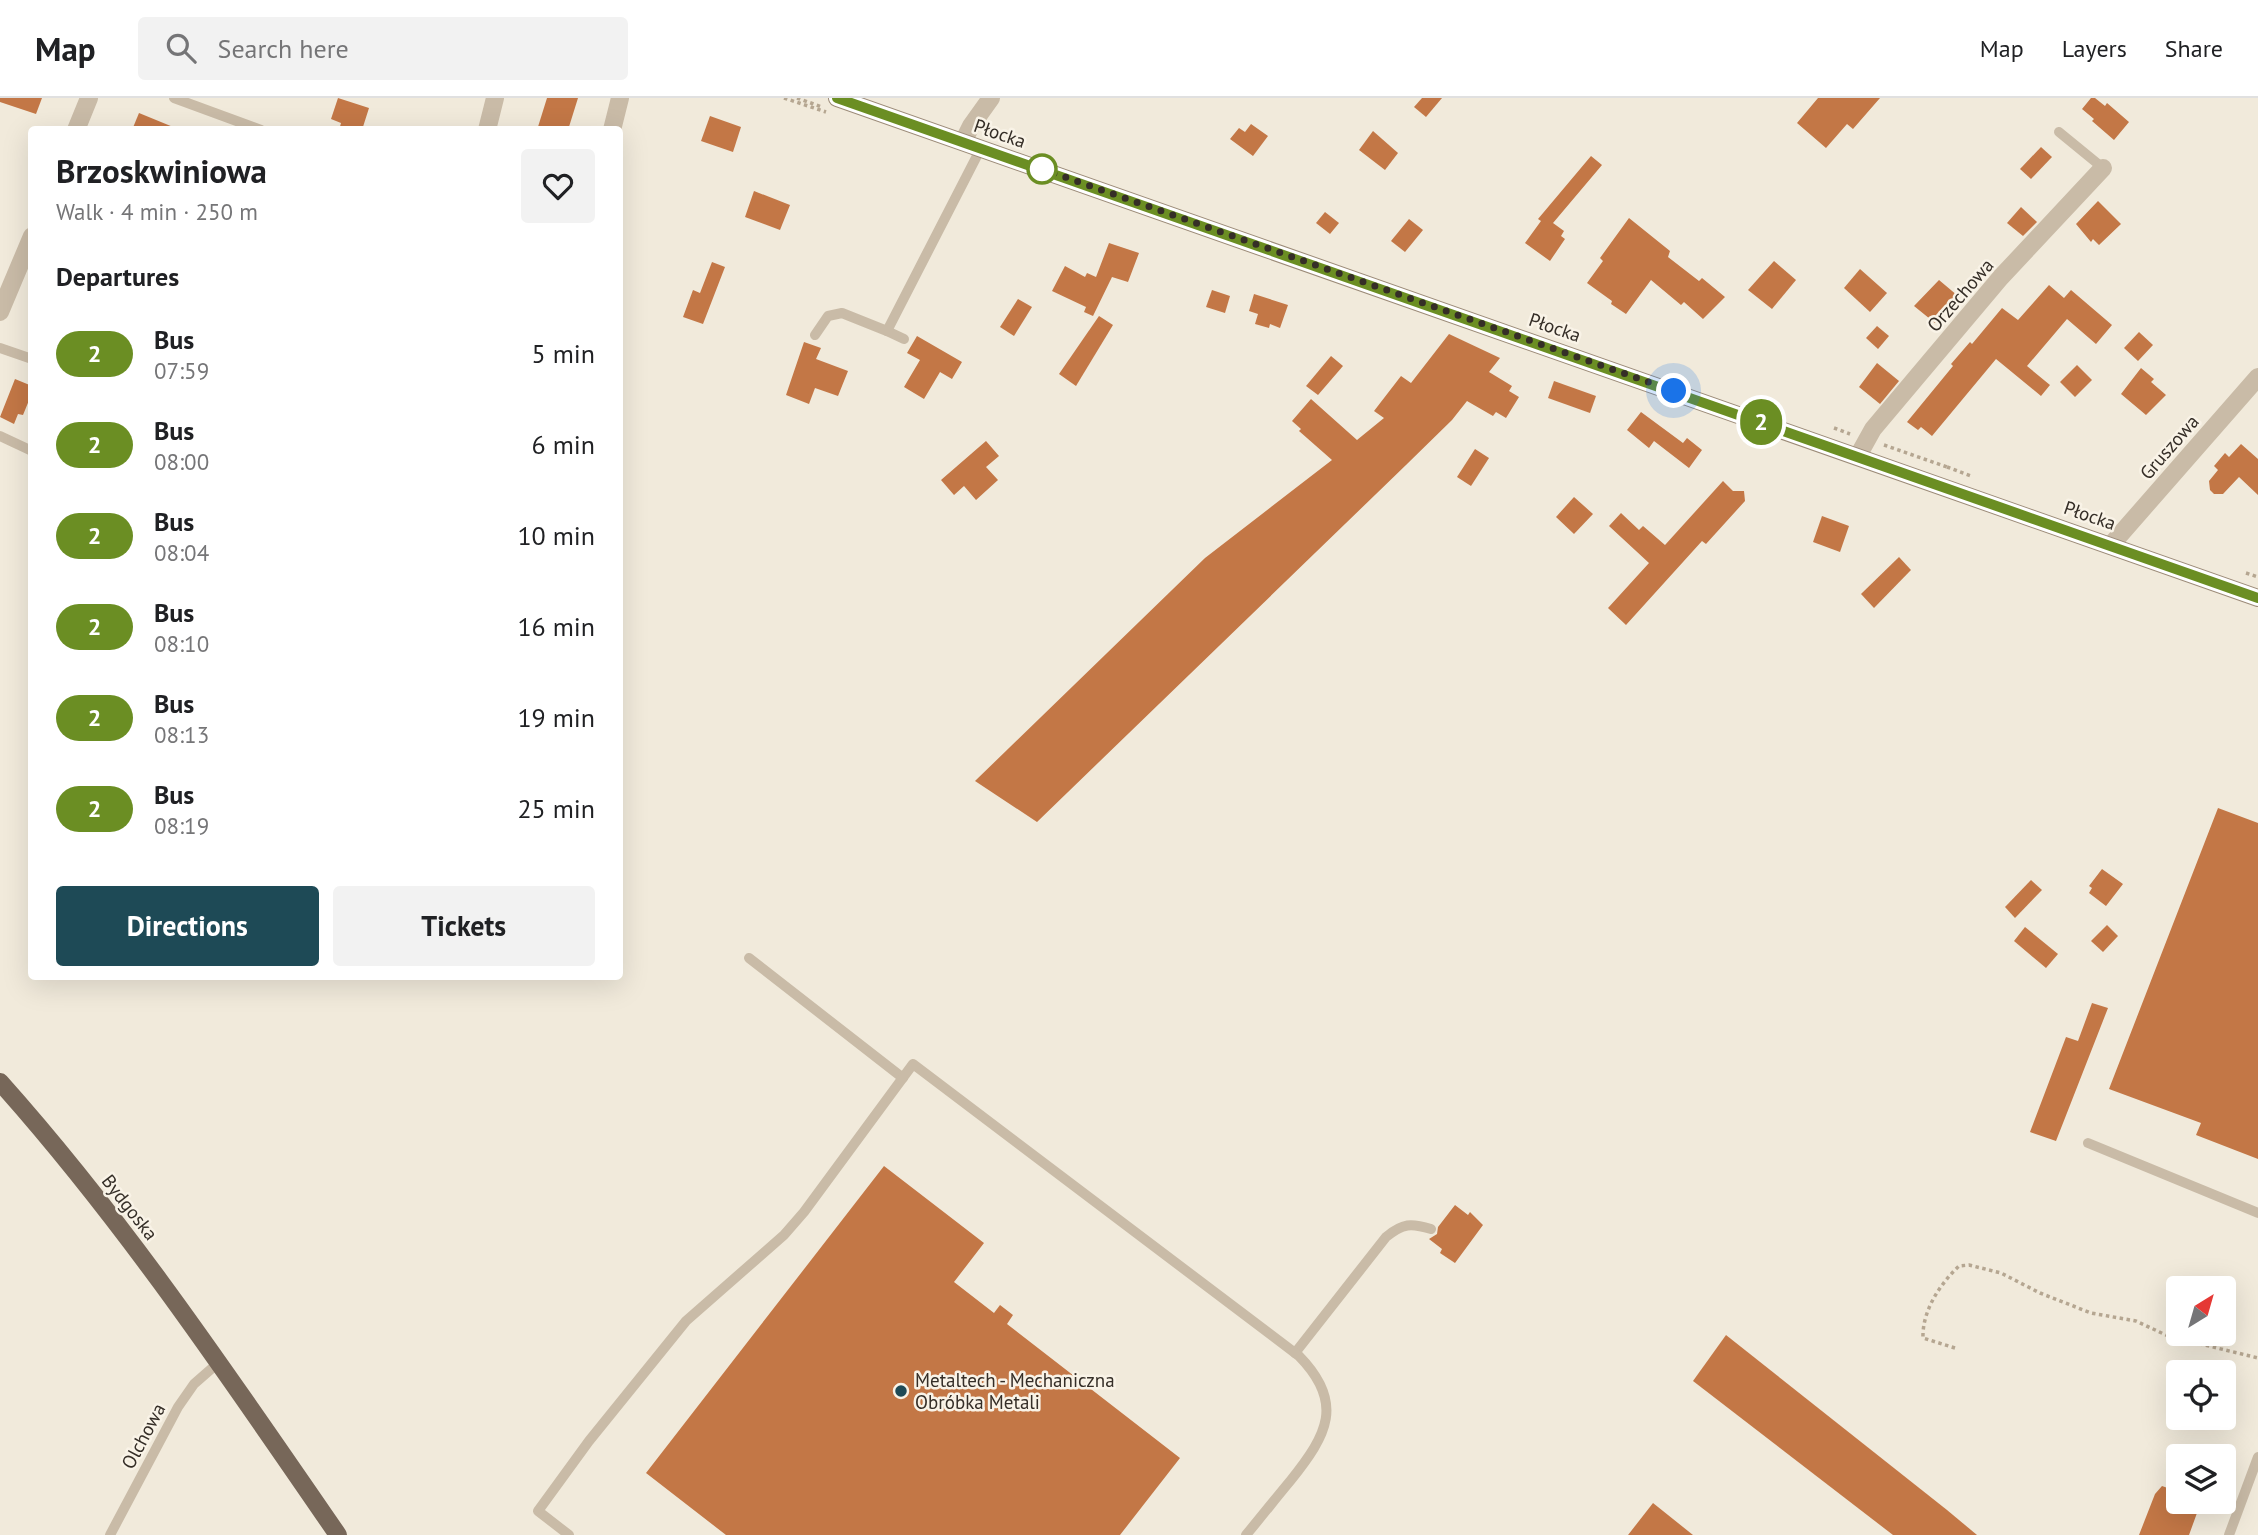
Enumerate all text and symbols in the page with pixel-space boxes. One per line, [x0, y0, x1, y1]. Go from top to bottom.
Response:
search box [138, 17, 628, 80]
text: Map [35, 27, 96, 70]
icon: search [162, 29, 200, 67]
text: Search here [218, 32, 349, 65]
text: Map [1980, 33, 2024, 64]
text: Layers [2062, 33, 2127, 64]
text: Share [2165, 33, 2223, 64]
street label: Płocka [971, 113, 1029, 153]
text: Brzoskwiniowa [56, 149, 267, 192]
button: heart [521, 149, 595, 223]
unlabelled marker [1027, 154, 1057, 184]
text: Walk · 4 min · 250 m [56, 197, 258, 226]
street label: Orzechowa [1922, 253, 1998, 337]
text: Departures [56, 260, 179, 293]
street label: Płocka [1526, 307, 1584, 347]
text: Bus [154, 323, 194, 356]
text: 5 min [532, 337, 595, 370]
text: 2 [88, 338, 101, 369]
text: 07:59 [154, 356, 209, 385]
your location [1656, 373, 1691, 408]
line badge: 2 [1738, 399, 1784, 445]
text: 2 [1754, 406, 1768, 437]
street label: Gruszowa [2134, 410, 2204, 484]
text: Bus [154, 414, 194, 447]
text: 6 min [532, 428, 595, 461]
text: 2 [88, 429, 101, 460]
text: 08:00 [154, 447, 209, 476]
street label: Płocka [2061, 495, 2119, 535]
text: Bus [154, 505, 194, 538]
text: 10 min [517, 519, 595, 552]
text: 2 [88, 520, 101, 551]
text: 08:04 [154, 538, 209, 567]
text: Bus [154, 596, 194, 629]
text: 16 min [517, 610, 595, 643]
text: 2 [88, 611, 101, 642]
text: 08:10 [154, 629, 209, 658]
text: Bus [154, 687, 194, 720]
text: 19 min [517, 701, 595, 734]
text: 2 [88, 702, 101, 733]
text: 08:13 [154, 720, 209, 749]
text: Bus [154, 778, 194, 811]
text: 25 min [517, 792, 595, 825]
text: 2 [88, 793, 101, 824]
text: 08:19 [154, 811, 209, 840]
button: Directions [56, 886, 319, 966]
button: Tickets [333, 886, 595, 966]
street label: Bydgoska [97, 1169, 163, 1245]
north arrow [2166, 1276, 2236, 1346]
map controls [2166, 1276, 2236, 1514]
button: locate [2166, 1360, 2236, 1430]
place label: Metaltech - Mechaniczna Obróbka Metali [915, 1368, 1115, 1414]
marker: Metaltech - Mechaniczna Obróbka Metali [893, 1383, 909, 1399]
street label: Olchowa [116, 1399, 170, 1473]
button: layers [2166, 1444, 2236, 1514]

